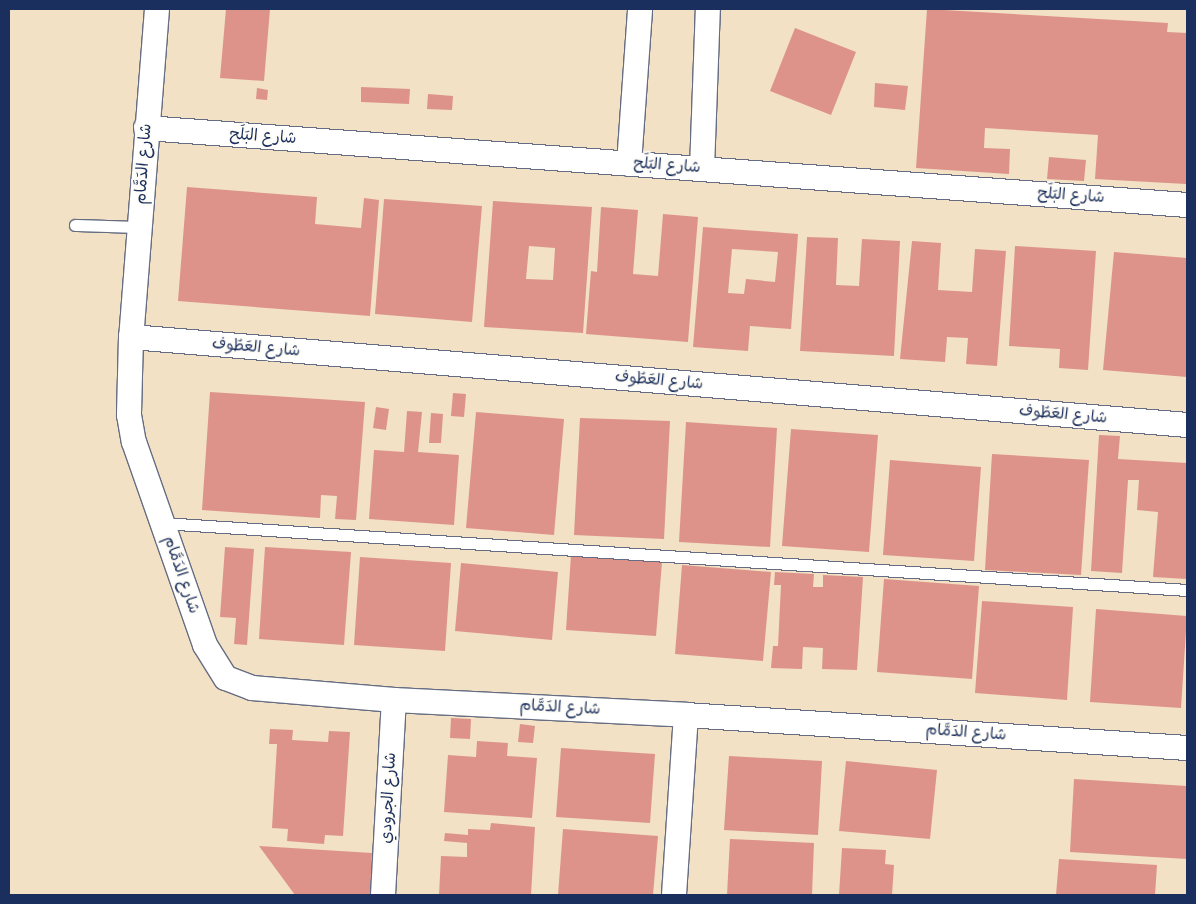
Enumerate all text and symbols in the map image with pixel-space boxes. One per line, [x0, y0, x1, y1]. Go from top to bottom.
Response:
street label: شارع الدَمَّام [132, 123, 156, 205]
street label: شارع البَلَح [229, 125, 297, 149]
street label: شارع البَلَح [633, 154, 701, 178]
street label: شارع البَلَح [1037, 184, 1105, 208]
street label: شارع العَطُوف [211, 335, 301, 361]
street label: شارع العَطُوف [614, 368, 704, 394]
street label: شارع العَطُوف [1018, 402, 1108, 428]
street label: شارع الدَمَّام [159, 534, 203, 616]
street label: شارع الدَمَّام [519, 696, 601, 720]
street label: شارع الدَمَّام [925, 721, 1007, 745]
street label: شارع الجرودي [377, 752, 401, 844]

